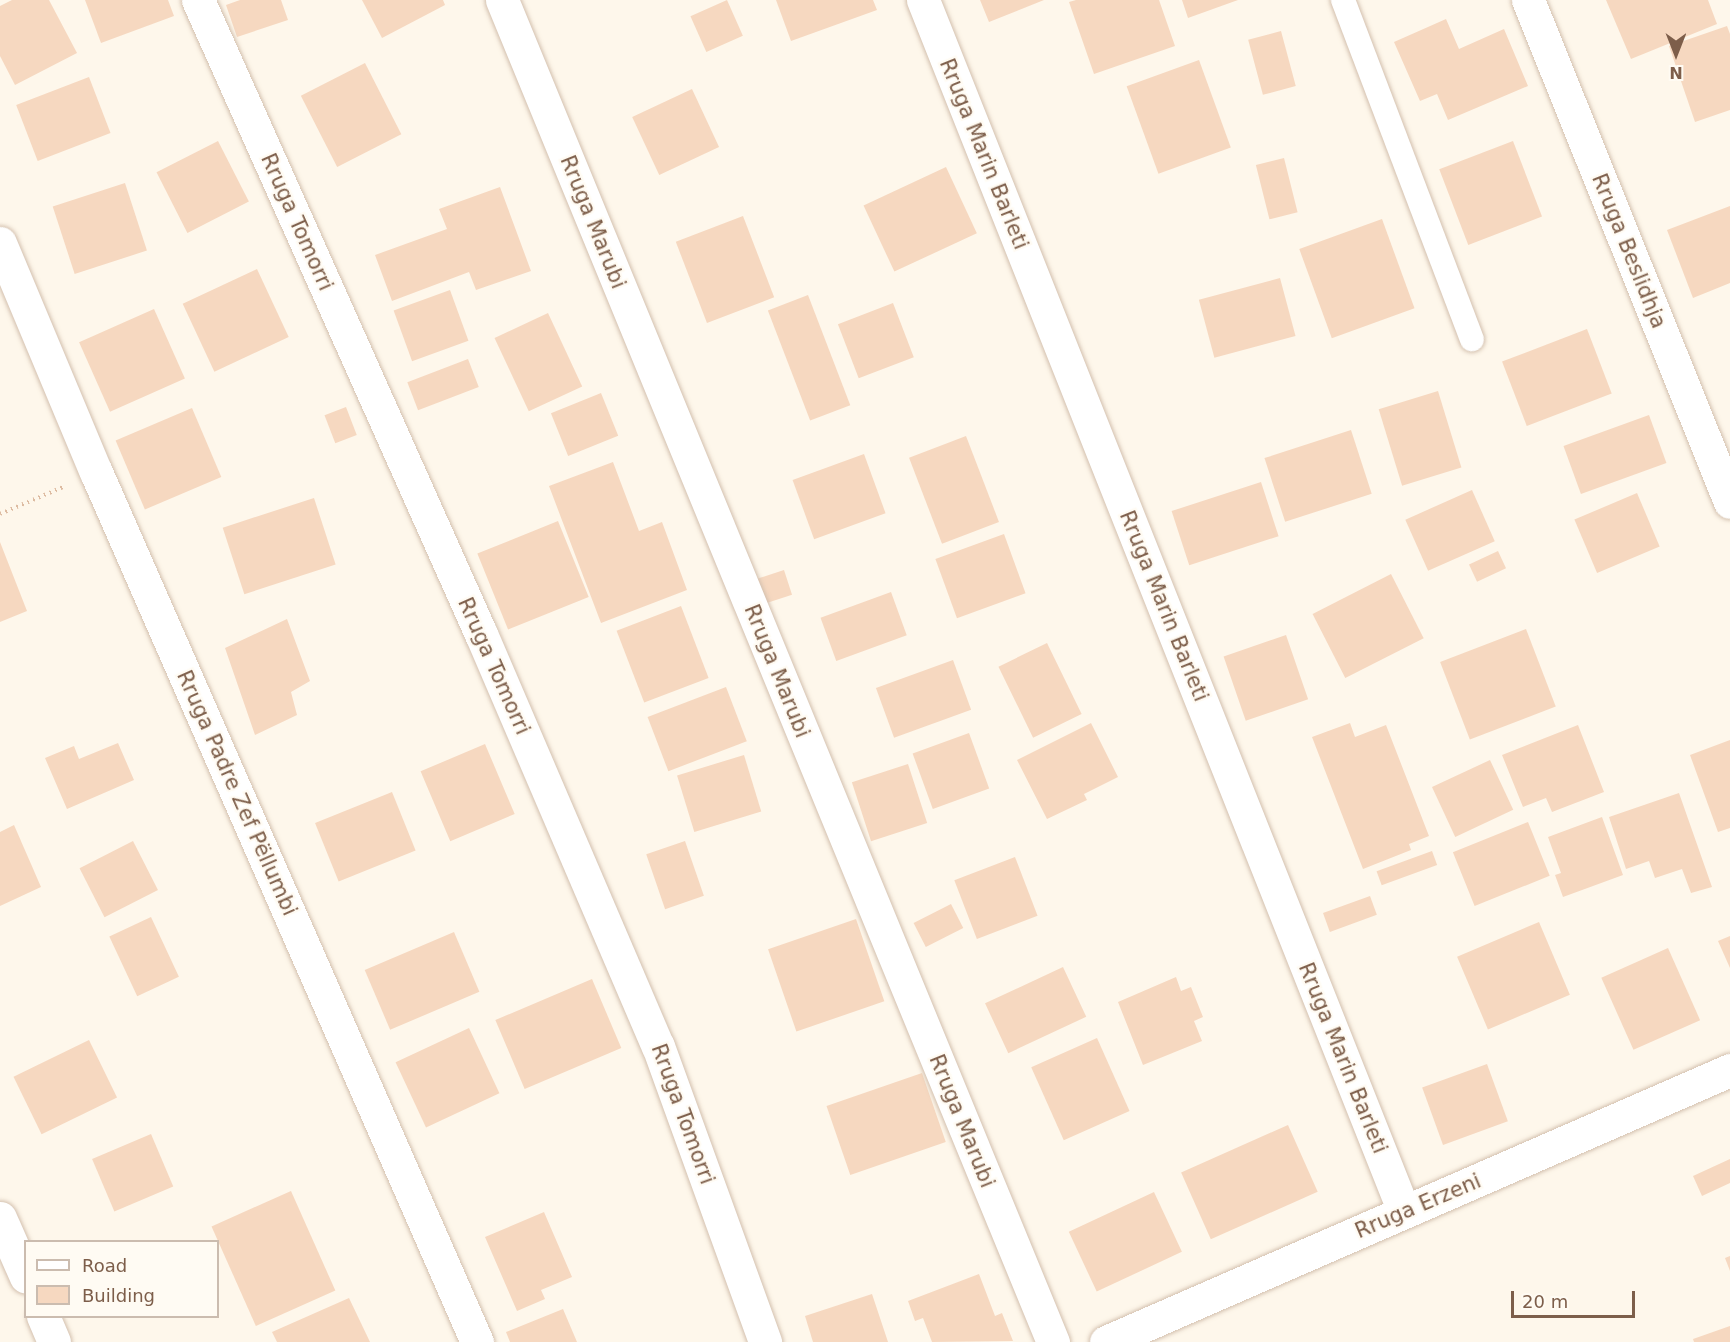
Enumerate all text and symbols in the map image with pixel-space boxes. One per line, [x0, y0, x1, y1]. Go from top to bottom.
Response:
north arrow [1646, 24, 1706, 84]
street label: Rruga Marin Barleti [934, 55, 1034, 253]
text: N [1669, 63, 1683, 82]
street label: Rruga Tomorri [255, 149, 339, 295]
street label: Rruga Marubi [555, 152, 631, 292]
street label: Rruga Beslidhja [1586, 170, 1672, 332]
street label: Rruga Marin Barleti [1114, 507, 1214, 705]
street label: Rruga Tomorri [452, 593, 536, 739]
street label: Rruga Marubi [739, 601, 815, 741]
street label: Rruga Padre Zef Pëllumbi [171, 666, 303, 920]
street label: Rruga Marin Barleti [1293, 959, 1393, 1157]
street label: Rruga Tomorri [646, 1040, 720, 1188]
street label: Rruga Marubi [924, 1051, 1000, 1191]
street label: Rruga Erzeni [1351, 1168, 1485, 1244]
legend [24, 1240, 219, 1318]
text: Road [82, 1255, 127, 1276]
scale bar [1514, 1279, 1638, 1317]
text: Building [82, 1285, 155, 1306]
text: 20 m [1522, 1291, 1568, 1312]

